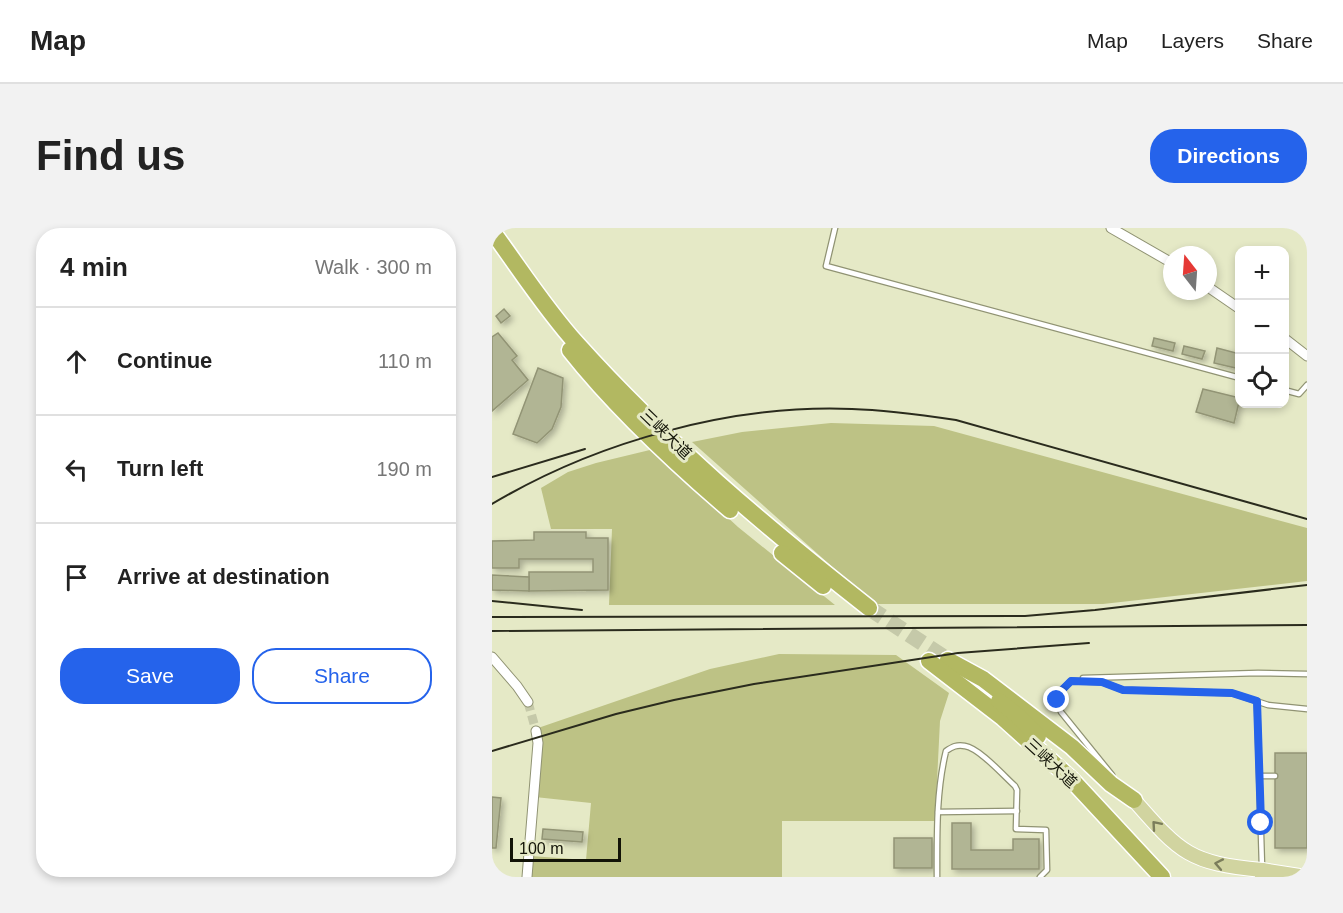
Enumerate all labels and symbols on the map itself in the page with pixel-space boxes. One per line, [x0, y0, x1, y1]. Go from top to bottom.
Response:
north arrow [1163, 246, 1217, 300]
street label: 三峡大道 [637, 406, 695, 462]
route end [1043, 686, 1069, 712]
street label: 三峡大道 [1022, 735, 1080, 791]
route start [1247, 809, 1273, 835]
one-way arrow [1152, 822, 1163, 832]
scale bar [510, 835, 621, 862]
one-way arrow [1215, 859, 1224, 871]

